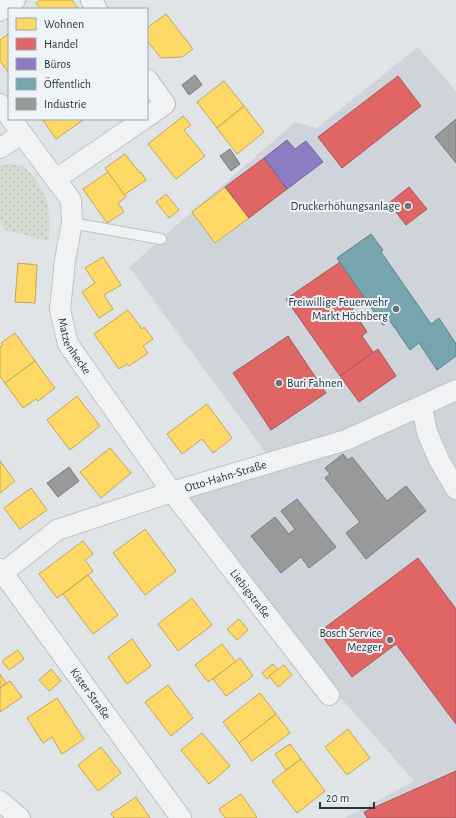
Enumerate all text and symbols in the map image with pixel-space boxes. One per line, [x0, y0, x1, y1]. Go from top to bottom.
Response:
legend [8, 8, 148, 120]
text: Wohnen [44, 18, 84, 30]
text: Handel [44, 38, 78, 50]
text: Büros [44, 58, 71, 70]
text: Öffentlich [44, 77, 91, 90]
text: Industrie [44, 98, 86, 110]
place label: Druckerhöhungsanlage [291, 200, 400, 212]
marker: Druckerhöhungsanlage [403, 201, 413, 211]
place label: Freiwillige Feuerwehr Markt Höchberg [288, 296, 388, 322]
marker: Freiwillige Feuerwehr Markt Höchberg [391, 304, 401, 314]
street label: Matzenhecke [56, 316, 93, 377]
place label: Buri Fahnen [287, 377, 343, 389]
marker: Buri Fahnen [274, 378, 284, 388]
street label: Otto-Hahn-Straße [183, 458, 268, 494]
street label: Liebigstraße [228, 567, 273, 620]
place label: Bosch Service Mezger [319, 627, 382, 653]
marker: Bosch Service Mezger [385, 635, 395, 645]
street label: Kister Straße [68, 666, 113, 721]
scale bar [320, 784, 374, 810]
text: 20 m [326, 792, 349, 804]

